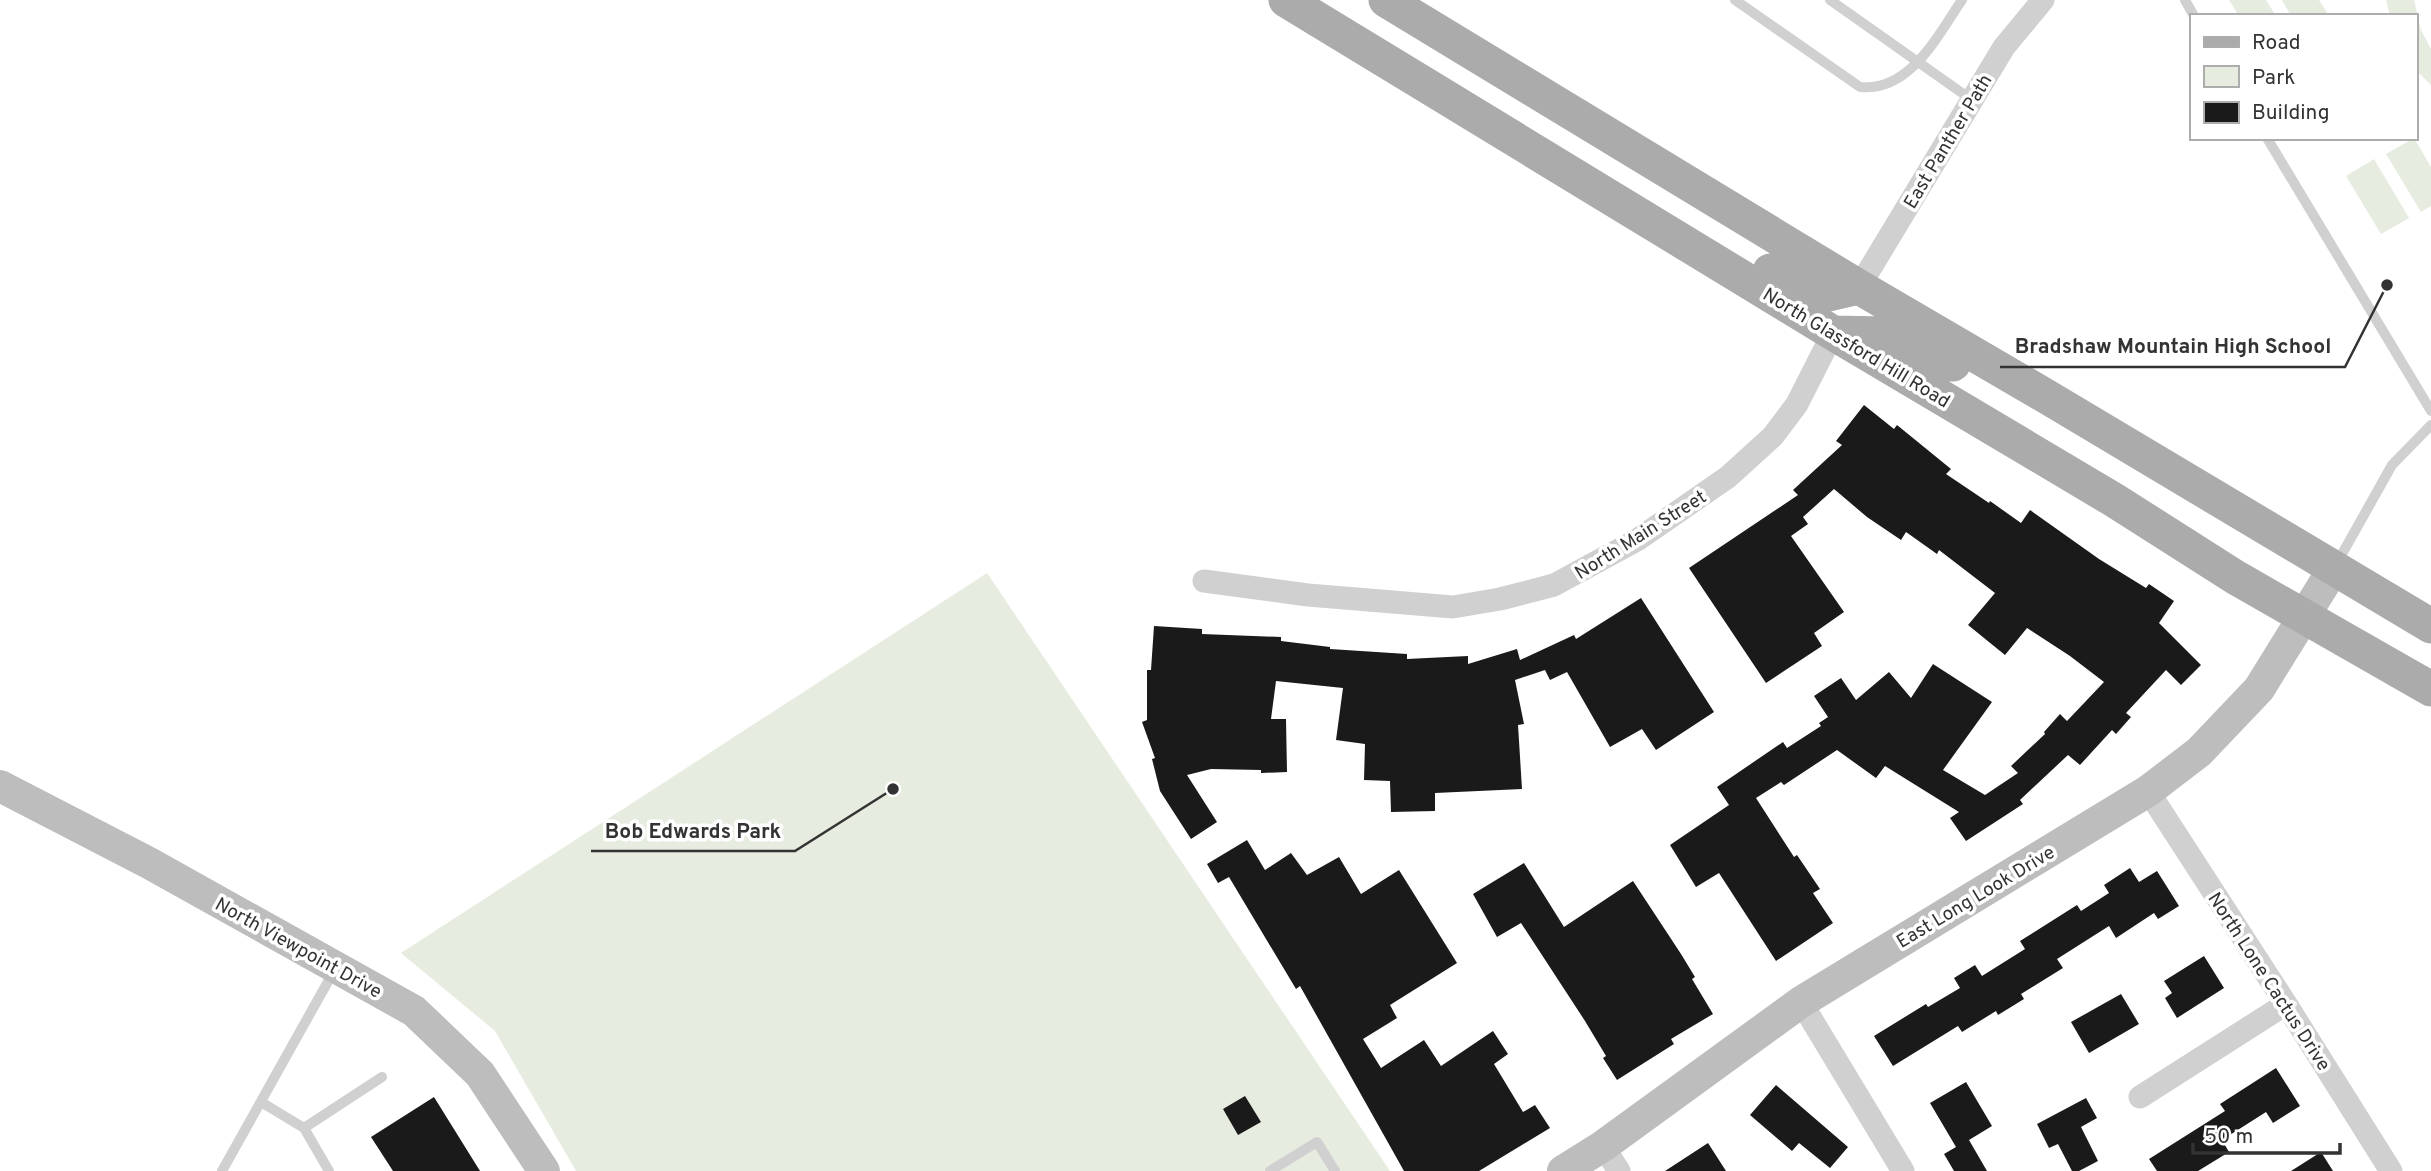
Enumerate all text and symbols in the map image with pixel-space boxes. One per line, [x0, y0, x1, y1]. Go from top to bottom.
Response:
legend [2190, 14, 2417, 140]
text: Road [2252, 30, 2301, 57]
text: Park [2252, 65, 2295, 92]
street label: East Panther Path [1899, 70, 1998, 214]
text: Building [2252, 100, 2330, 127]
street label: North Glassford Hill Road [1758, 283, 1954, 414]
callout: Bradshaw Mountain High School [2000, 325, 2345, 367]
text: Bradshaw Mountain High School [2015, 334, 2331, 361]
street label: North Main Street [1571, 486, 1711, 586]
callout: Bob Edwards Park [591, 809, 795, 851]
text: Bob Edwards Park [605, 819, 782, 846]
street label: East Long Look Drive [1892, 841, 2060, 955]
street label: North Lone Cactus Drive [2202, 888, 2335, 1076]
street label: North Viewpoint Drive [210, 893, 386, 1005]
scale bar [2193, 1112, 2340, 1156]
text: 50 m [2204, 1124, 2253, 1151]

